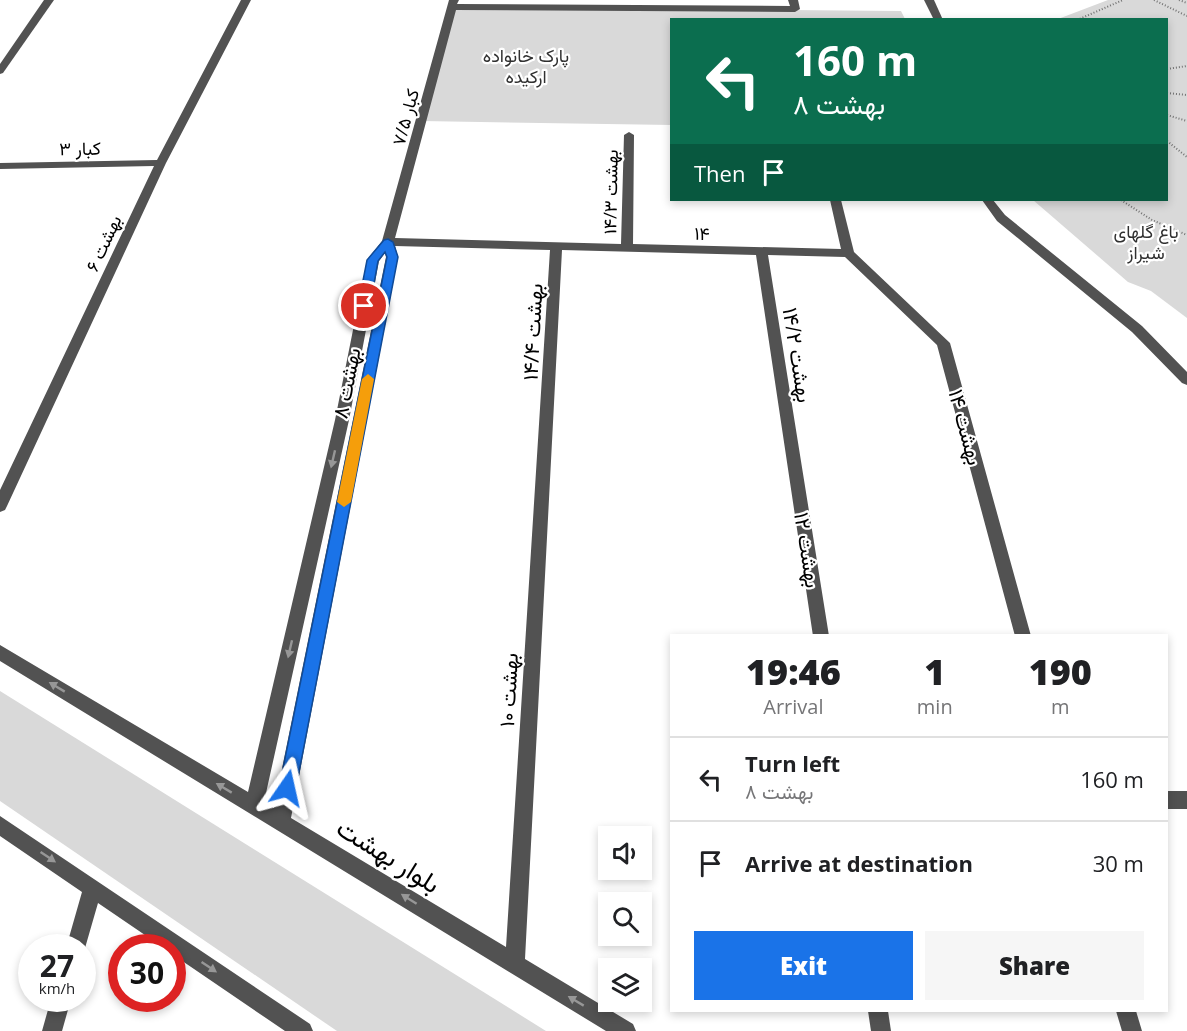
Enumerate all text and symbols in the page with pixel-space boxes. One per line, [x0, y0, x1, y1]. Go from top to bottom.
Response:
text: 160 m [793, 31, 917, 88]
icon: left [694, 42, 772, 120]
park label: پارک خانواده ارکیده [483, 43, 569, 88]
text: ۸ بهشت [793, 85, 885, 122]
street label: ۷/۵ کبار [386, 86, 424, 148]
street label: ۳ کبار [59, 136, 101, 160]
street label: ۱۴/۳ بهشت [597, 149, 623, 235]
icon: arrive [757, 156, 790, 189]
text: Then [694, 158, 745, 188]
street label: ۶ بهشت [80, 211, 126, 275]
park label: باغ گلهای شیراز [1113, 219, 1179, 264]
street label: ۱۴ [694, 221, 710, 245]
pin [338, 280, 389, 331]
street label: ۱۴/۴ بهشت [515, 283, 549, 381]
icon: arrive [347, 289, 380, 322]
street label: ۱۴/۲ بهشت [777, 305, 819, 405]
street label: ۸ بهشت [325, 345, 367, 421]
street label: ۱۴ بهشت [942, 386, 990, 468]
one-way arrow [328, 450, 338, 468]
street label: ۱۲ بهشت [788, 510, 828, 590]
one-way arrow [285, 640, 294, 659]
text: 19:46 [746, 647, 841, 696]
text: 1 [924, 647, 945, 696]
text: 190 [1029, 647, 1092, 696]
street label: ۱۰ بهشت [492, 652, 524, 728]
one-way arrow [48, 682, 65, 692]
text: Arrival [763, 693, 824, 720]
text: min [917, 693, 953, 720]
text: m [1051, 693, 1070, 720]
text: Turn left [745, 748, 840, 778]
position arrow [255, 756, 319, 820]
icon: left [694, 763, 727, 796]
text: 160 m [1080, 764, 1144, 794]
text: ۸ بهشت [745, 778, 813, 805]
one-way arrow [216, 782, 232, 793]
street label: بلوار بهشت [330, 809, 448, 901]
map controls [598, 826, 652, 1012]
button: sound [598, 826, 652, 880]
icon: arrive [694, 847, 727, 880]
text: Arrive at destination [745, 848, 973, 878]
text: 30 m [1093, 848, 1144, 878]
one-way arrow [40, 852, 57, 863]
button: search [598, 892, 652, 946]
one-way arrow [401, 894, 418, 905]
button: Exit [694, 931, 913, 1000]
button: Share [925, 931, 1144, 1000]
speed limit sign: 30 [108, 934, 186, 1012]
text: 27 [40, 945, 74, 986]
button: layers [598, 958, 652, 1012]
one-way arrow [201, 962, 218, 973]
text: km/h [39, 978, 75, 998]
one-way arrow [568, 995, 584, 1006]

